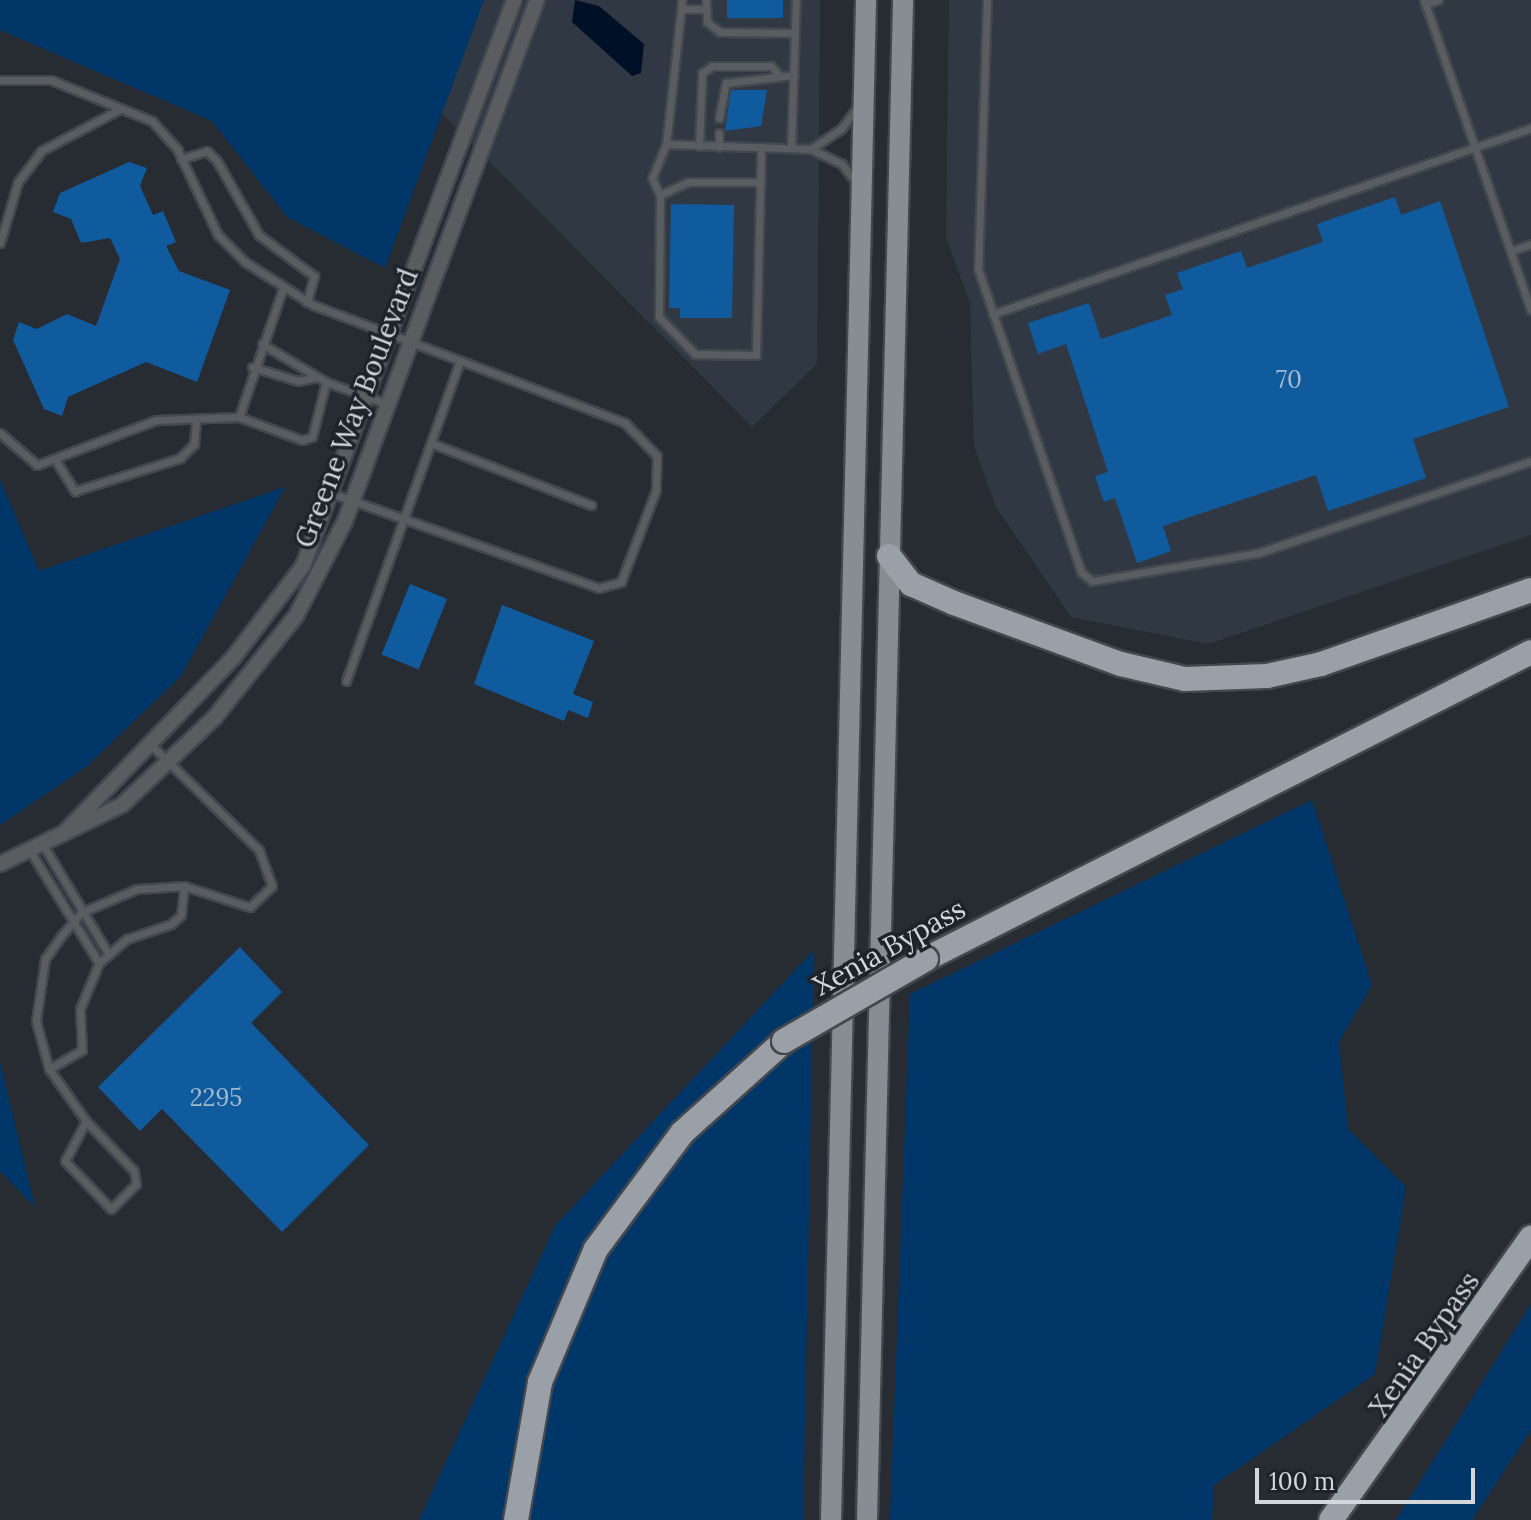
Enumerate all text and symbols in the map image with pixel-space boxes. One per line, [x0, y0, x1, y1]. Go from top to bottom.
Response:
street label: Greene Way Boulevard [287, 264, 425, 552]
house number: 70 [1276, 366, 1302, 394]
street label: Xenia Bypass [807, 891, 971, 1003]
house number: 2295 [190, 1084, 242, 1112]
street label: Xenia Bypass [1362, 1265, 1486, 1423]
scale bar [1259, 1452, 1479, 1502]
text: 100 m [1269, 1466, 1335, 1497]

